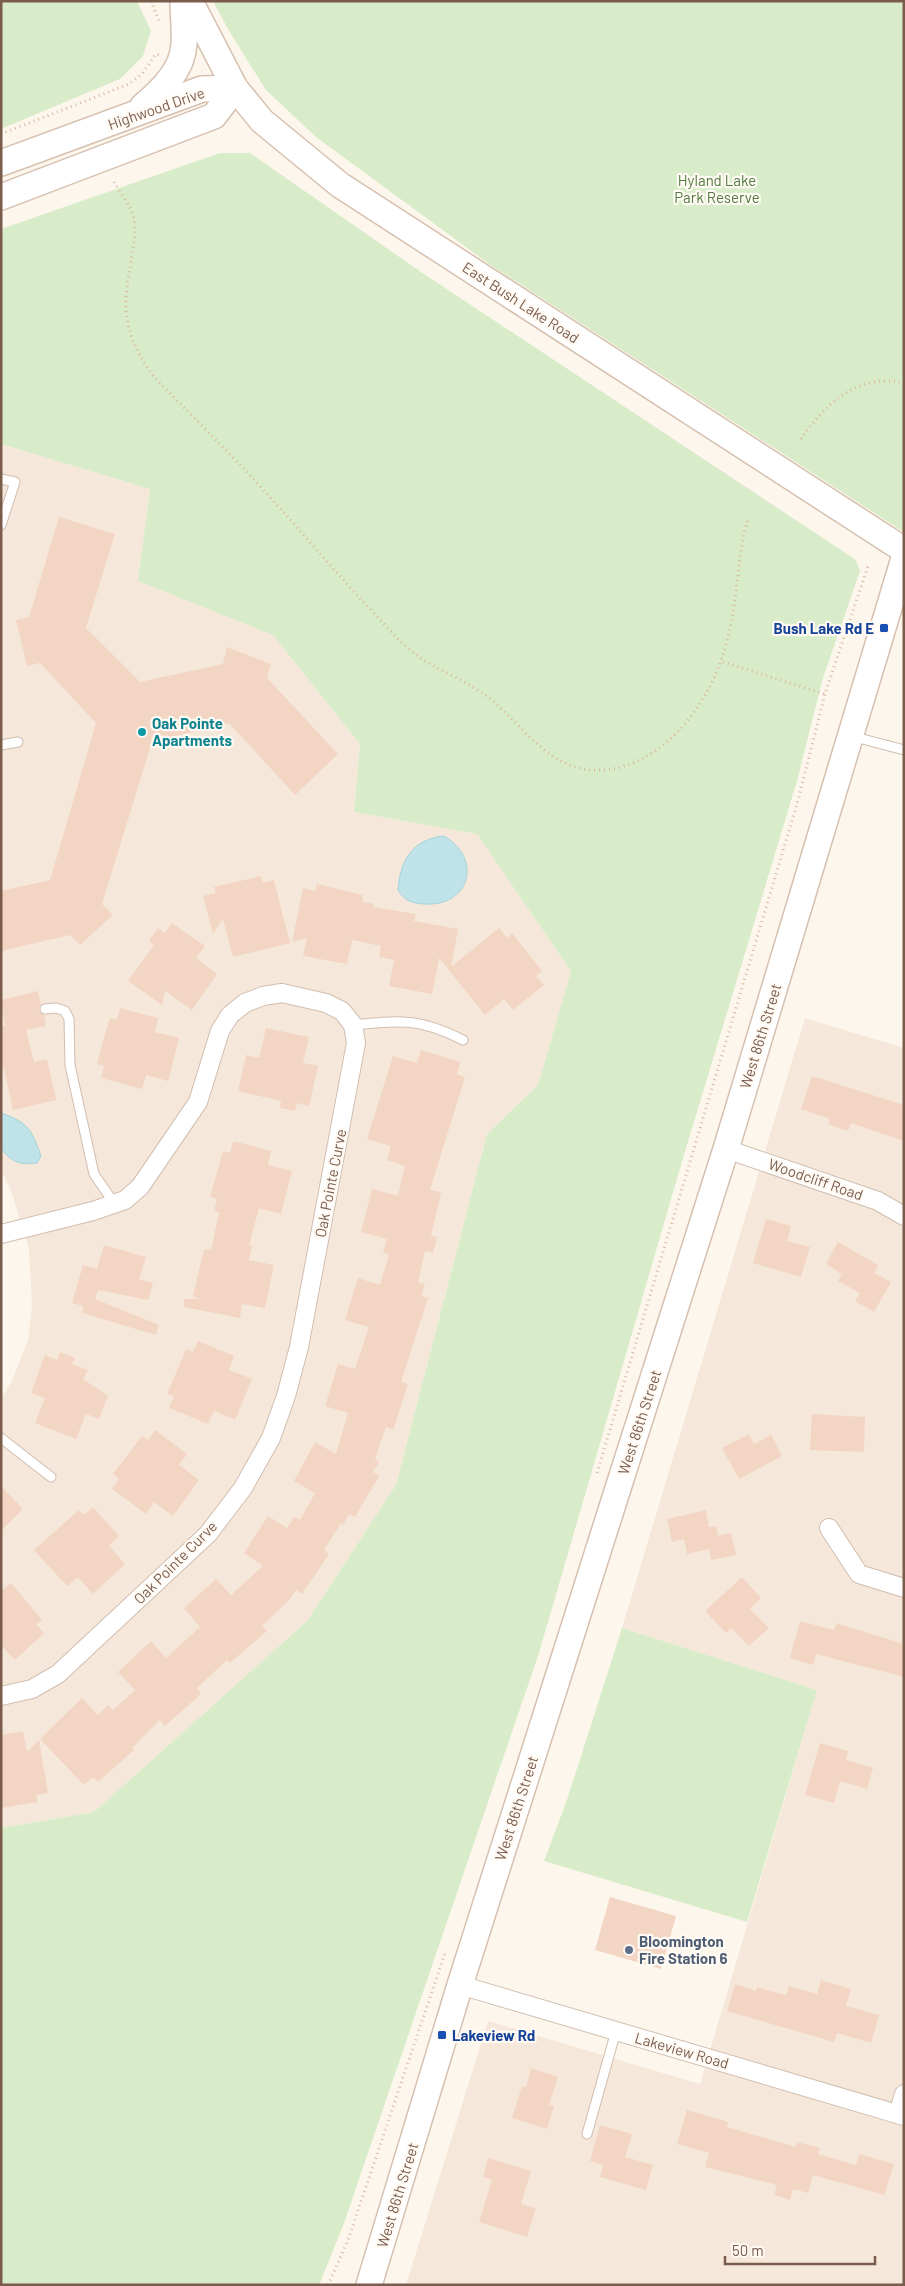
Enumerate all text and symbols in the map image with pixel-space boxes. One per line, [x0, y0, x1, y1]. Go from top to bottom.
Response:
street label: Highwood Drive [105, 83, 207, 133]
park label: Hyland Lake Park Reserve [674, 171, 760, 206]
street label: East Bush Lake Road [459, 258, 583, 346]
place label: Bush Lake Rd E [774, 619, 874, 637]
marker: Bush Lake Rd E [878, 622, 890, 634]
place label: Oak Pointe Apartments [152, 714, 233, 749]
marker: Oak Pointe Apartments [136, 726, 148, 738]
street label: West 86th Street [735, 981, 785, 1091]
street label: Oak Pointe Curve [311, 1127, 349, 1239]
street label: Woodcliff Road [766, 1154, 866, 1204]
street label: West 86th Street [614, 1367, 664, 1477]
street label: Oak Pointe Curve [130, 1517, 220, 1607]
street label: West 86th Street [491, 1753, 541, 1863]
place label: Bloomington Fire Station 6 [639, 1932, 728, 1967]
marker: Bloomington Fire Station 6 [623, 1944, 635, 1956]
place label: Lakeview Rd [452, 2026, 535, 2044]
street label: Lakeview Road [633, 2028, 731, 2072]
marker: Lakeview Rd [436, 2029, 448, 2041]
street label: West 86th Street [372, 2140, 422, 2250]
scale bar [725, 2234, 875, 2266]
text: 50 m [732, 2241, 764, 2259]

